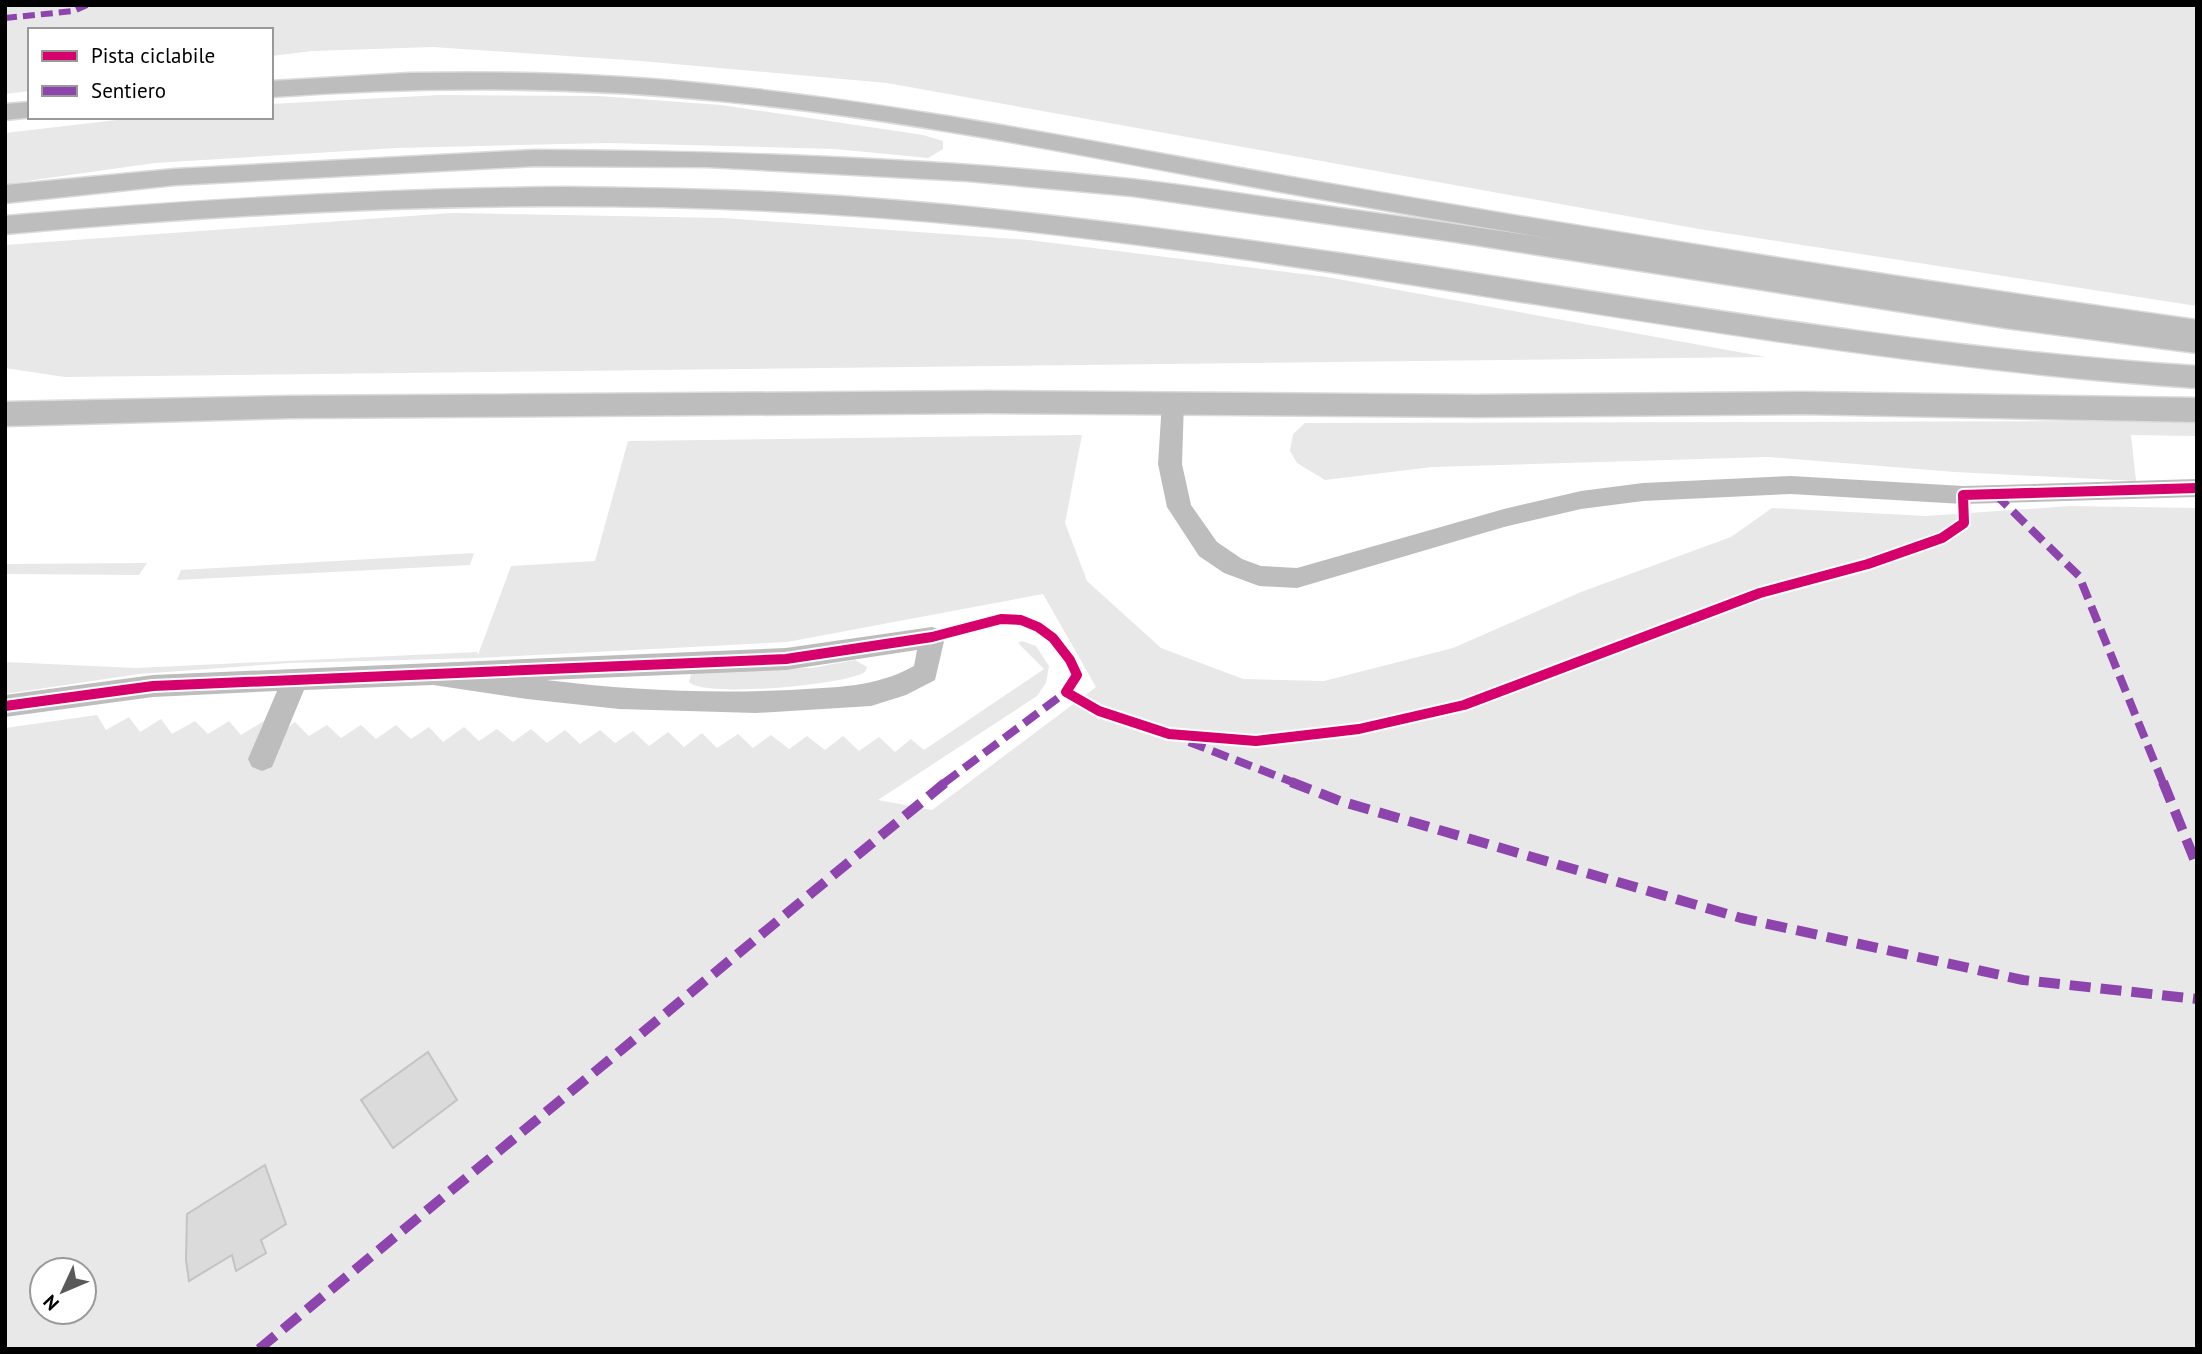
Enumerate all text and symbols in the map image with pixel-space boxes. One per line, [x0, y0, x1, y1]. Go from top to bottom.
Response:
legend [28, 28, 273, 119]
text: Pista ciclabile [91, 42, 215, 69]
text: Sentiero [91, 77, 166, 104]
north arrow [28, 1256, 98, 1326]
text: N [38, 1290, 64, 1316]

